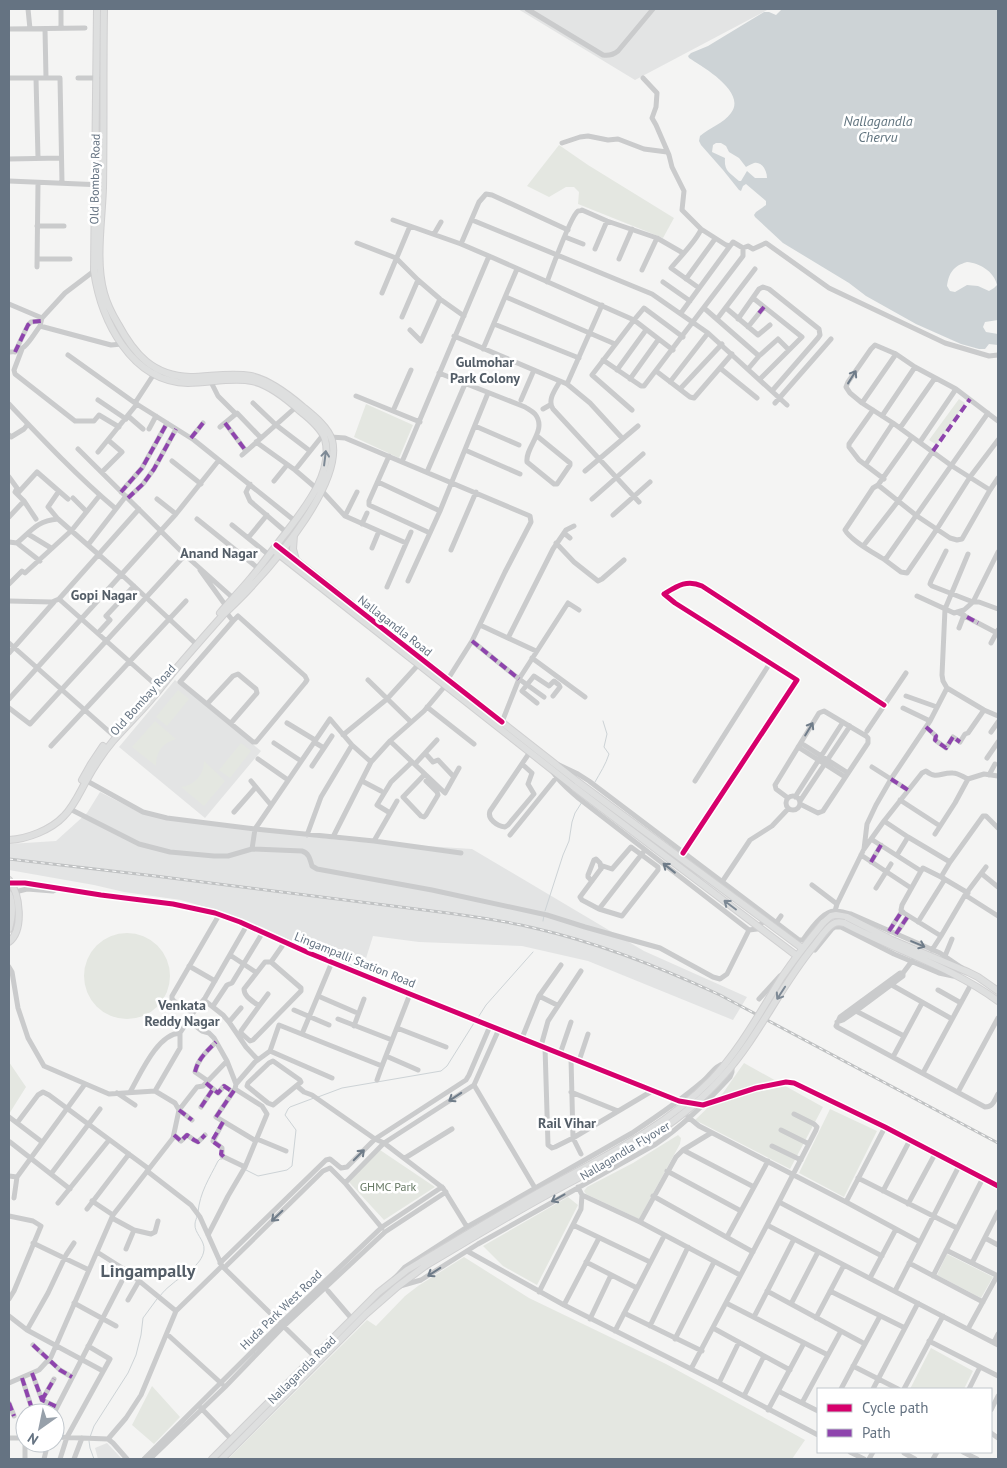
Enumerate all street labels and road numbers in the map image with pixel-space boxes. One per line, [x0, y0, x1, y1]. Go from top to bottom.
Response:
street label: Old Bombay Road [86, 133, 103, 224]
street label: Nallagandla Road [355, 592, 436, 659]
street label: Old Bombay Road [107, 661, 179, 738]
street label: Lingampalli Station Road [292, 928, 418, 991]
street label: Nallagandla Flyover [577, 1118, 672, 1183]
street label: Huda Park West Road [237, 1267, 325, 1353]
street label: Nallagandla Road [264, 1332, 339, 1407]

